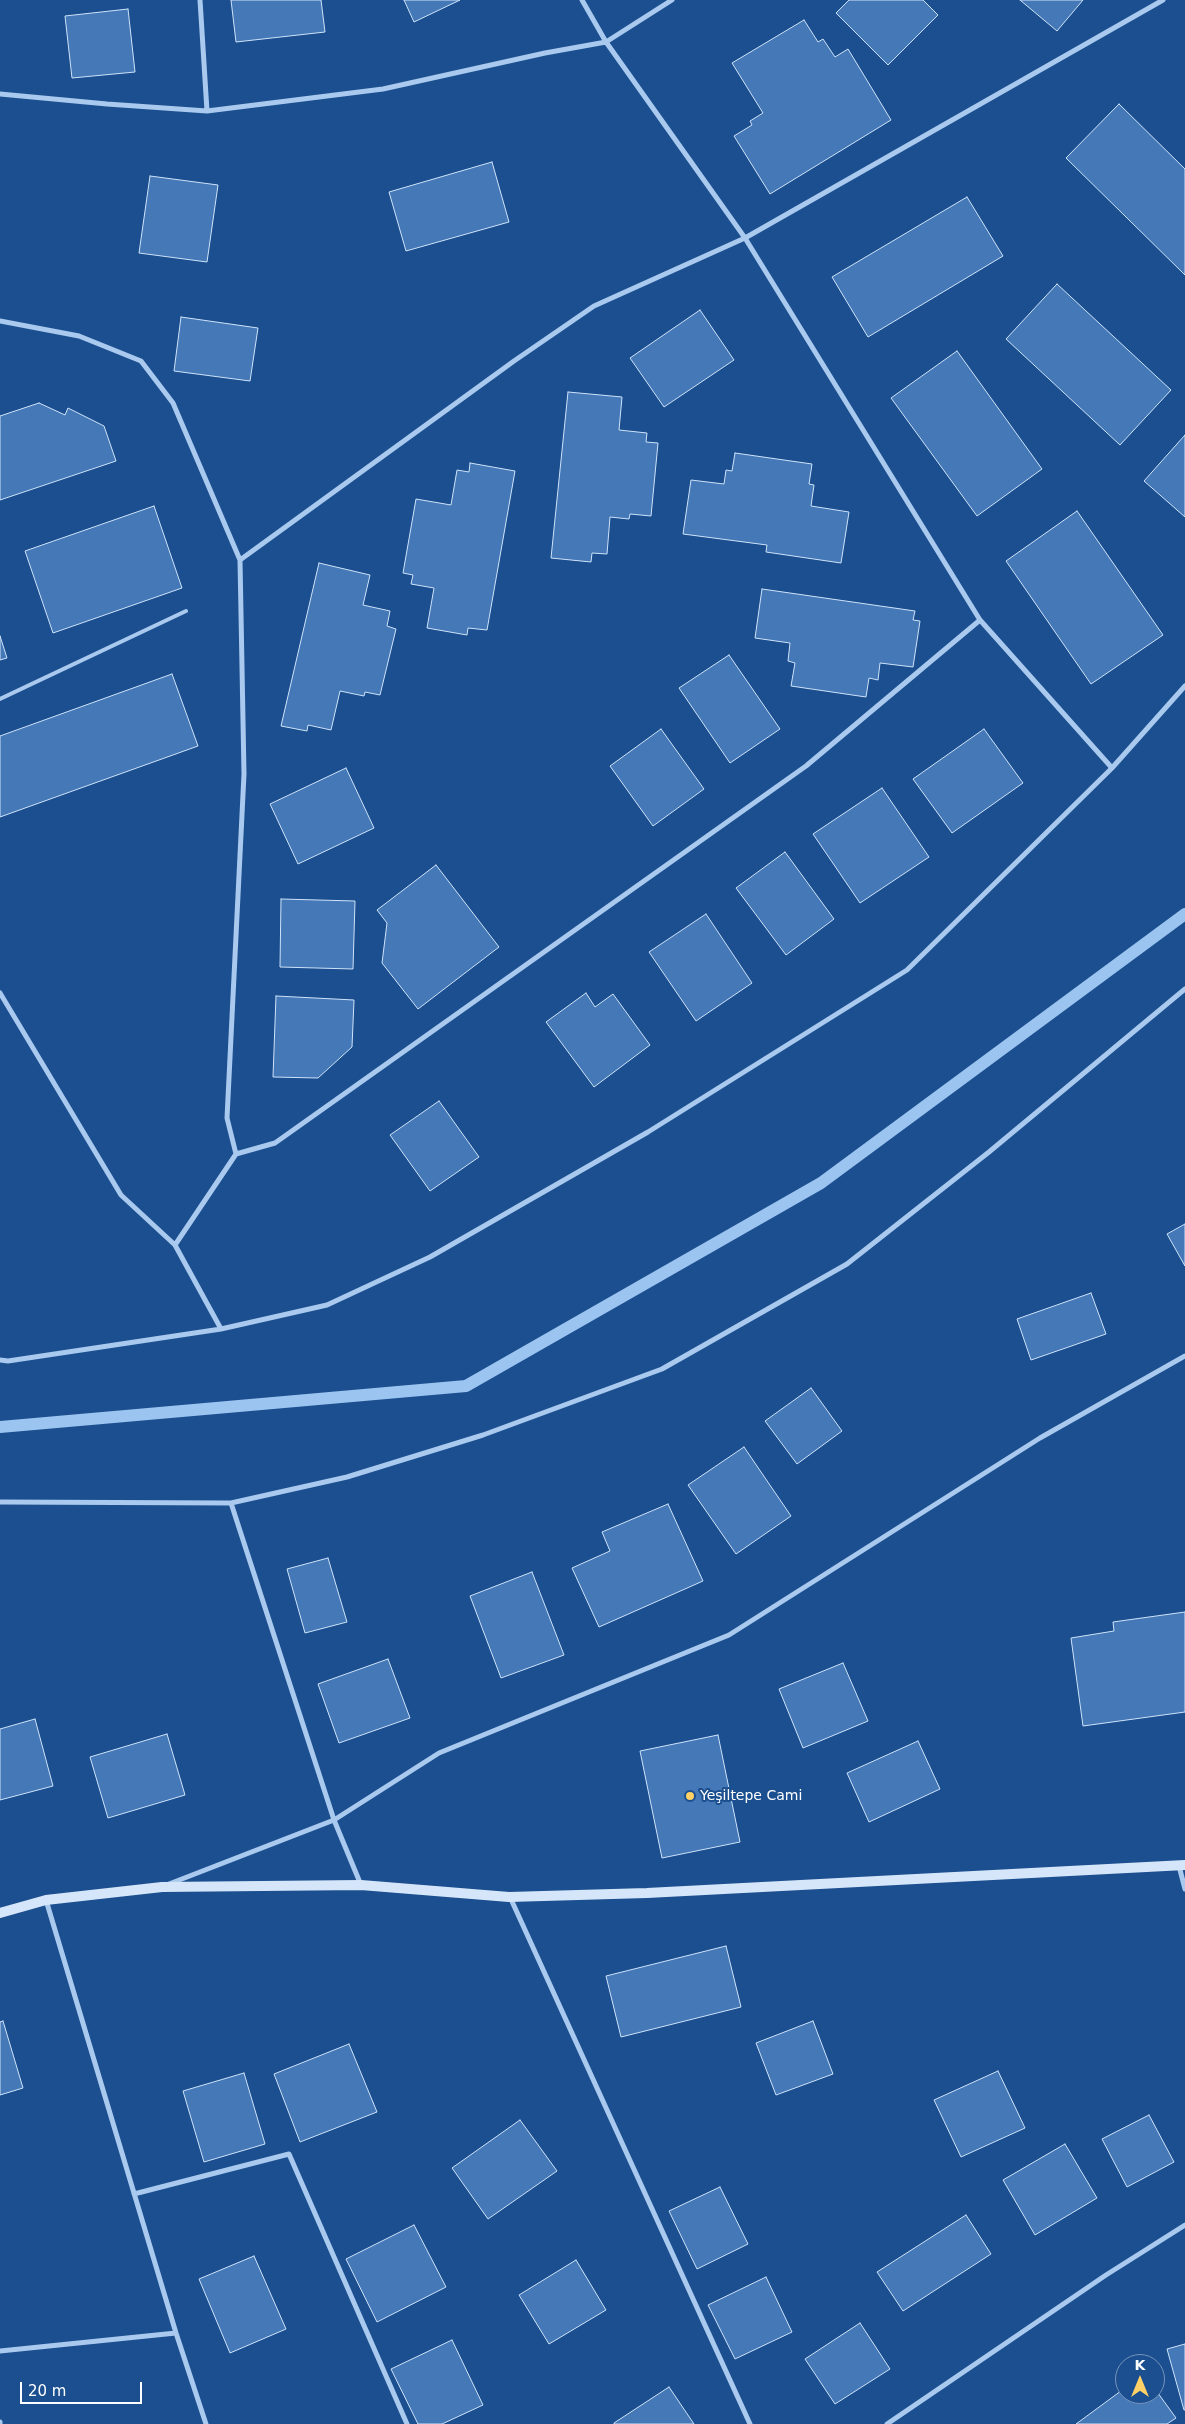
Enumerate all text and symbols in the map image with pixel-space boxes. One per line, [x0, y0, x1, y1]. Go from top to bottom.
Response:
place label: Yeşiltepe Cami [700, 1788, 802, 1804]
marker: Yeşiltepe Cami [684, 1790, 696, 1802]
north arrow [1115, 2354, 1165, 2404]
text: K [1135, 2357, 1145, 2373]
scale bar [22, 2372, 145, 2404]
text: 20 m [28, 2382, 66, 2400]

